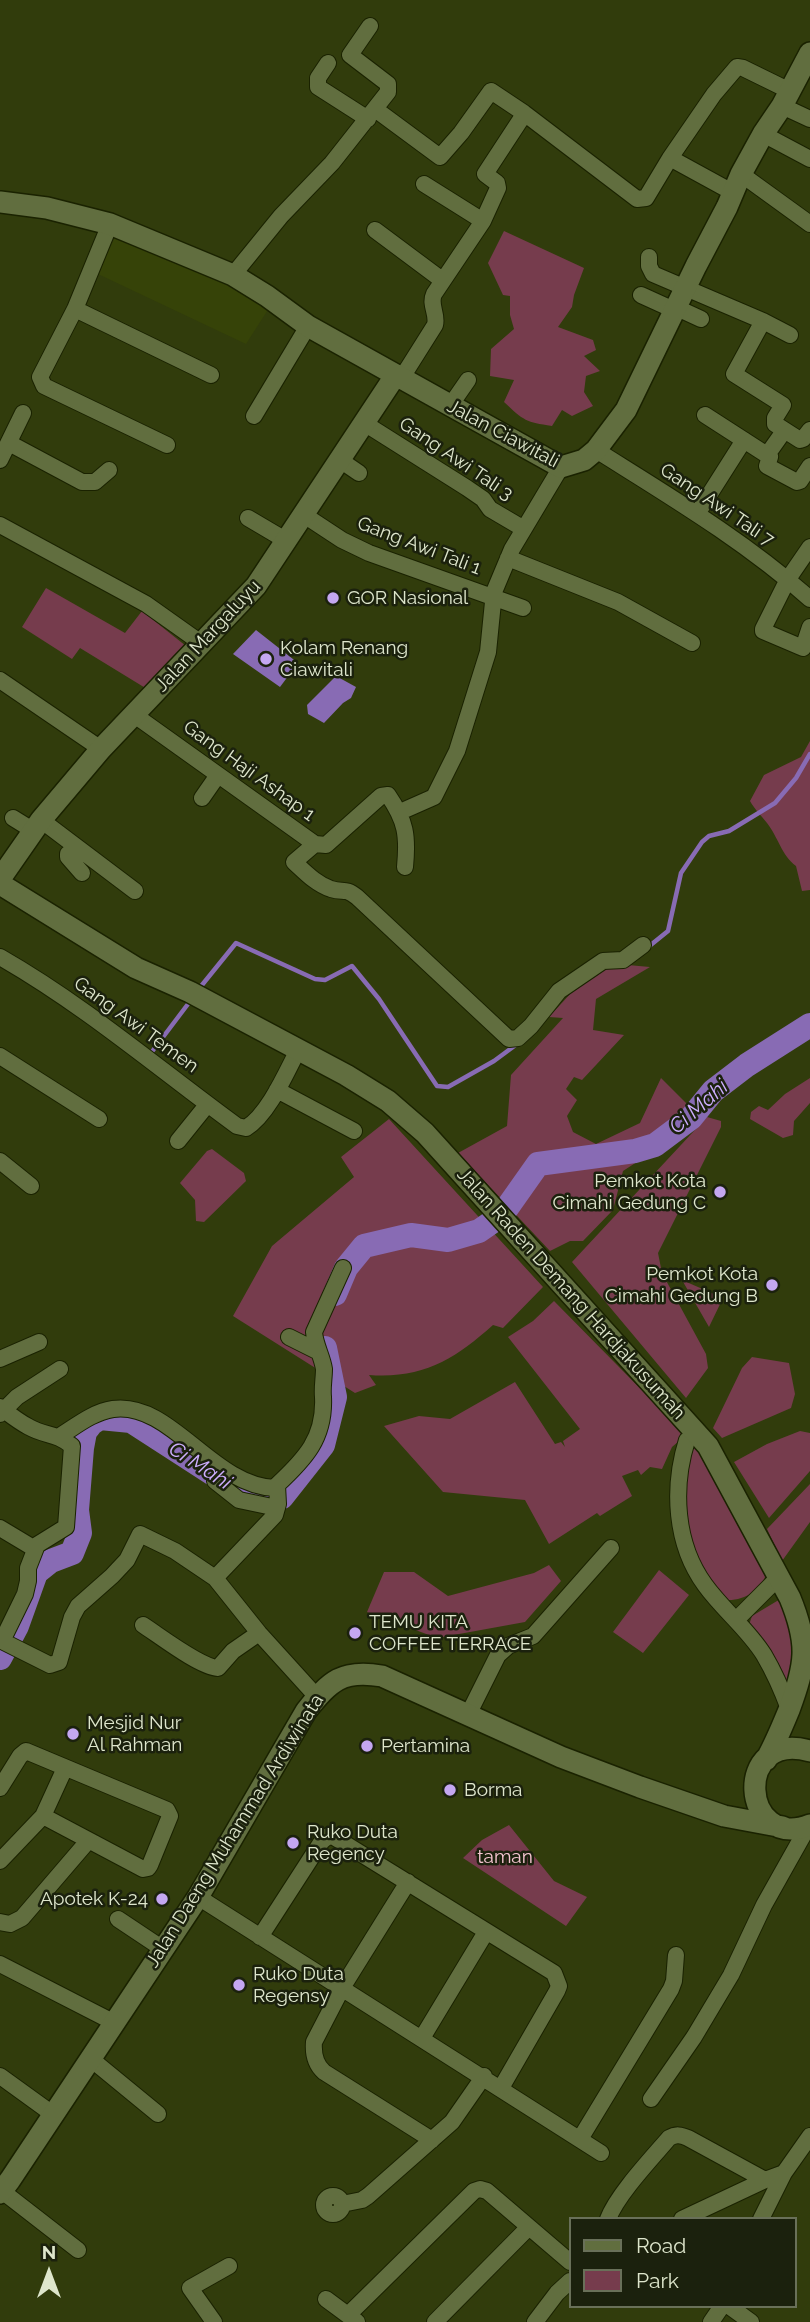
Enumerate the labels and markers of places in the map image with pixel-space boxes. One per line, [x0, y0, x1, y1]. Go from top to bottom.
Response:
place label: GOR Nasional [347, 587, 468, 609]
marker: GOR Nasional [325, 590, 341, 606]
place label: Kolam Renang Ciawitali [280, 637, 408, 681]
marker: Kolam Renang Ciawitali [258, 651, 274, 667]
place label: Pemkot Kota Cimahi Gedung C [552, 1170, 706, 1214]
marker: Pemkot Kota Cimahi Gedung C [712, 1184, 728, 1200]
place label: Pemkot Kota Cimahi Gedung B [605, 1263, 758, 1307]
marker: Pemkot Kota Cimahi Gedung B [764, 1277, 780, 1293]
place label: TEMU KITA COFFEE TERRACE [369, 1611, 531, 1655]
marker: TEMU KITA COFFEE TERRACE [347, 1625, 363, 1641]
place label: Mesjid Nur Al Rahman [87, 1712, 182, 1756]
marker: Mesjid Nur Al Rahman [65, 1726, 81, 1742]
place label: Pertamina [381, 1735, 470, 1757]
marker: Pertamina [359, 1738, 375, 1754]
place label: Borma [464, 1779, 522, 1801]
marker: Borma [442, 1782, 458, 1798]
place label: Ruko Duta Regency [307, 1821, 398, 1865]
marker: Ruko Duta Regency [285, 1835, 301, 1851]
place label: Apotek K-24 [40, 1888, 148, 1910]
marker: Apotek K-24 [154, 1891, 170, 1907]
place label: Ruko Duta Regensy [253, 1963, 344, 2007]
marker: Ruko Duta Regensy [231, 1977, 247, 1993]

